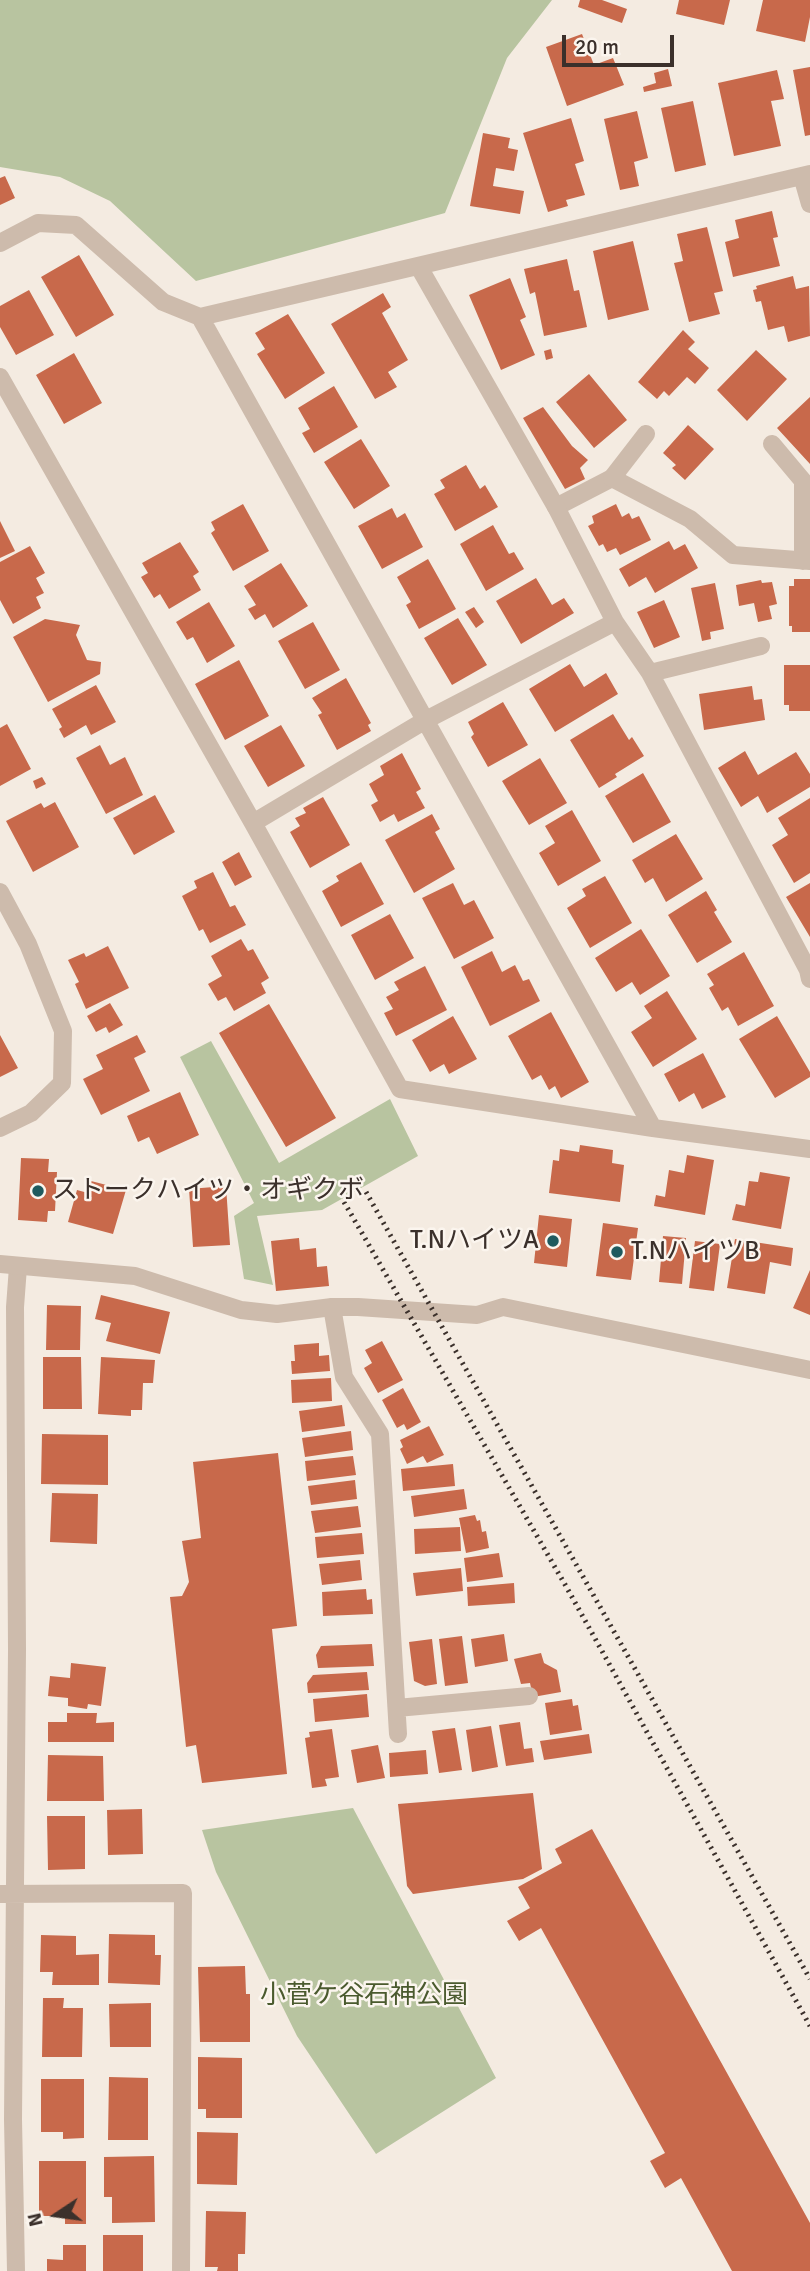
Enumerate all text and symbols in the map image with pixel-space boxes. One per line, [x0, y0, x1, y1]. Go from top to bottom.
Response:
scale bar [565, 21, 677, 65]
text: 20 m [575, 34, 619, 60]
place label: ストークハイツ・オギクボ [52, 1175, 364, 1207]
marker: ストークハイツ・オギクボ [30, 1183, 46, 1199]
place label: T.NハイツA [410, 1225, 539, 1257]
marker: T.NハイツA [545, 1233, 561, 1249]
place label: T.NハイツB [631, 1236, 760, 1268]
marker: T.NハイツB [609, 1244, 625, 1260]
park label: 小菅ケ谷石神公園 [260, 1980, 468, 2012]
north arrow [21, 2180, 91, 2250]
text: N [22, 2211, 49, 2229]

